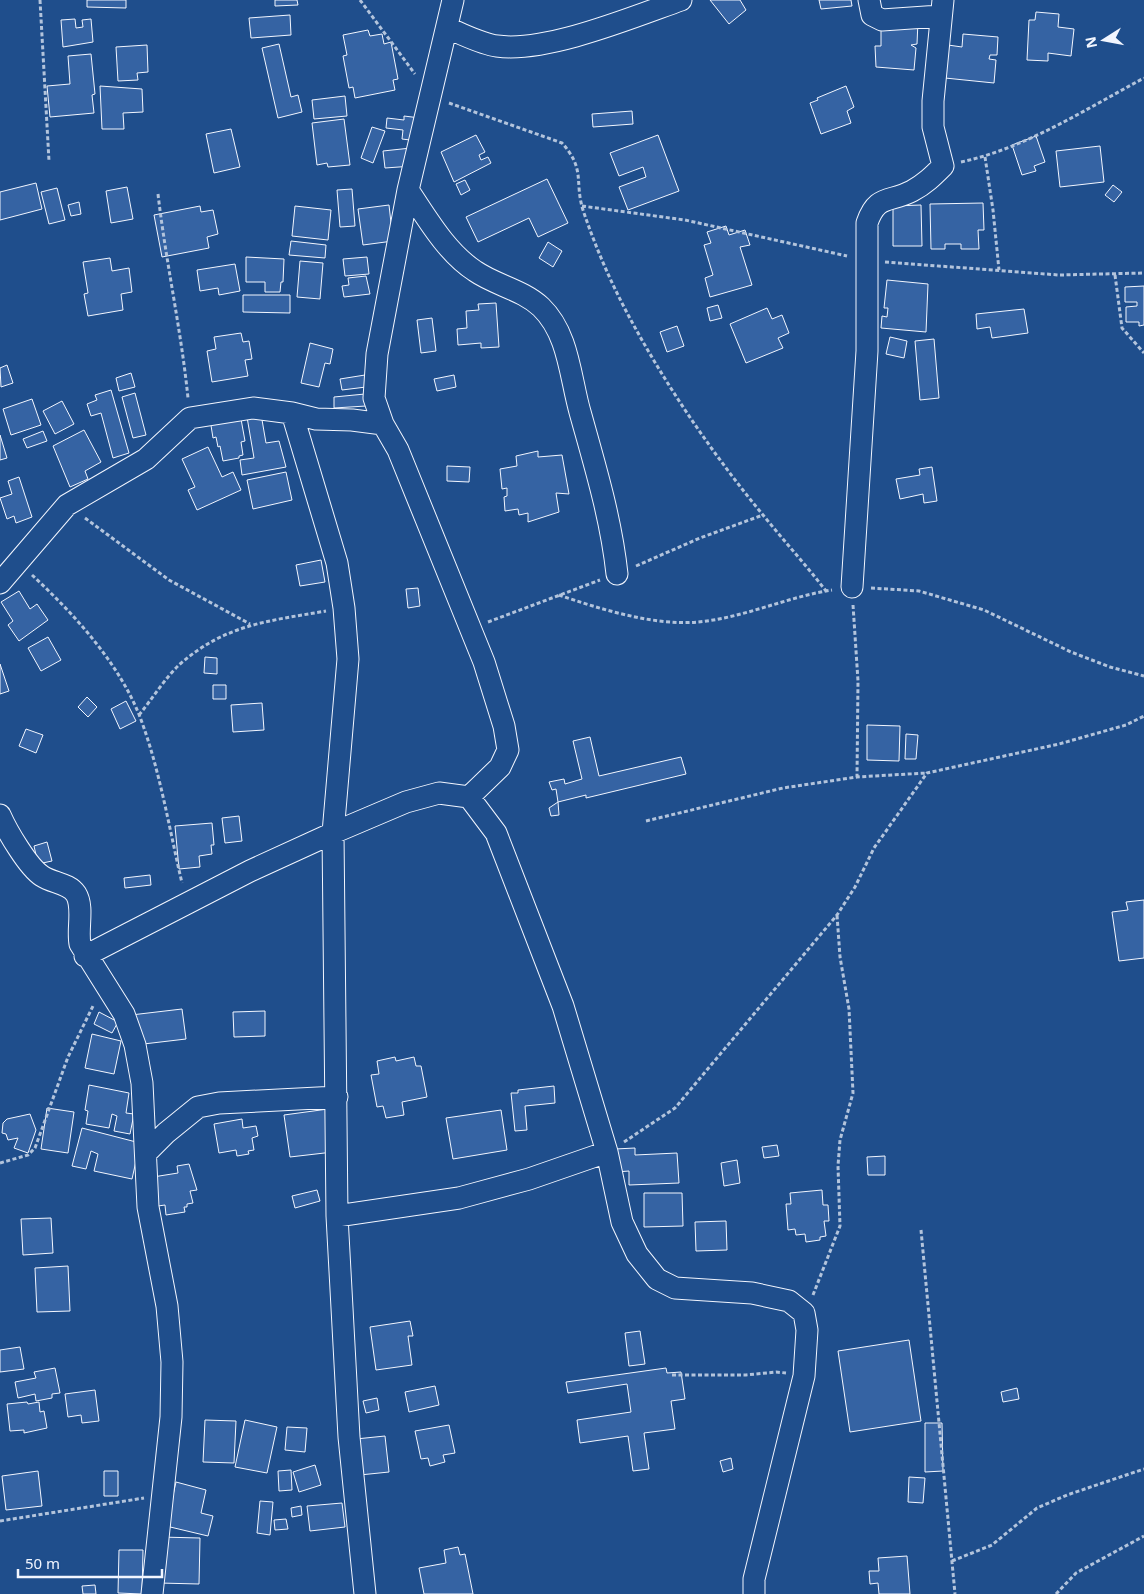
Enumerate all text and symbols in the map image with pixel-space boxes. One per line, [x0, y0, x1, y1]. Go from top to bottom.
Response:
north arrow [1079, 15, 1129, 65]
text: N [1080, 35, 1101, 50]
scale bar [18, 1546, 161, 1578]
text: 50 m [25, 1553, 60, 1573]

